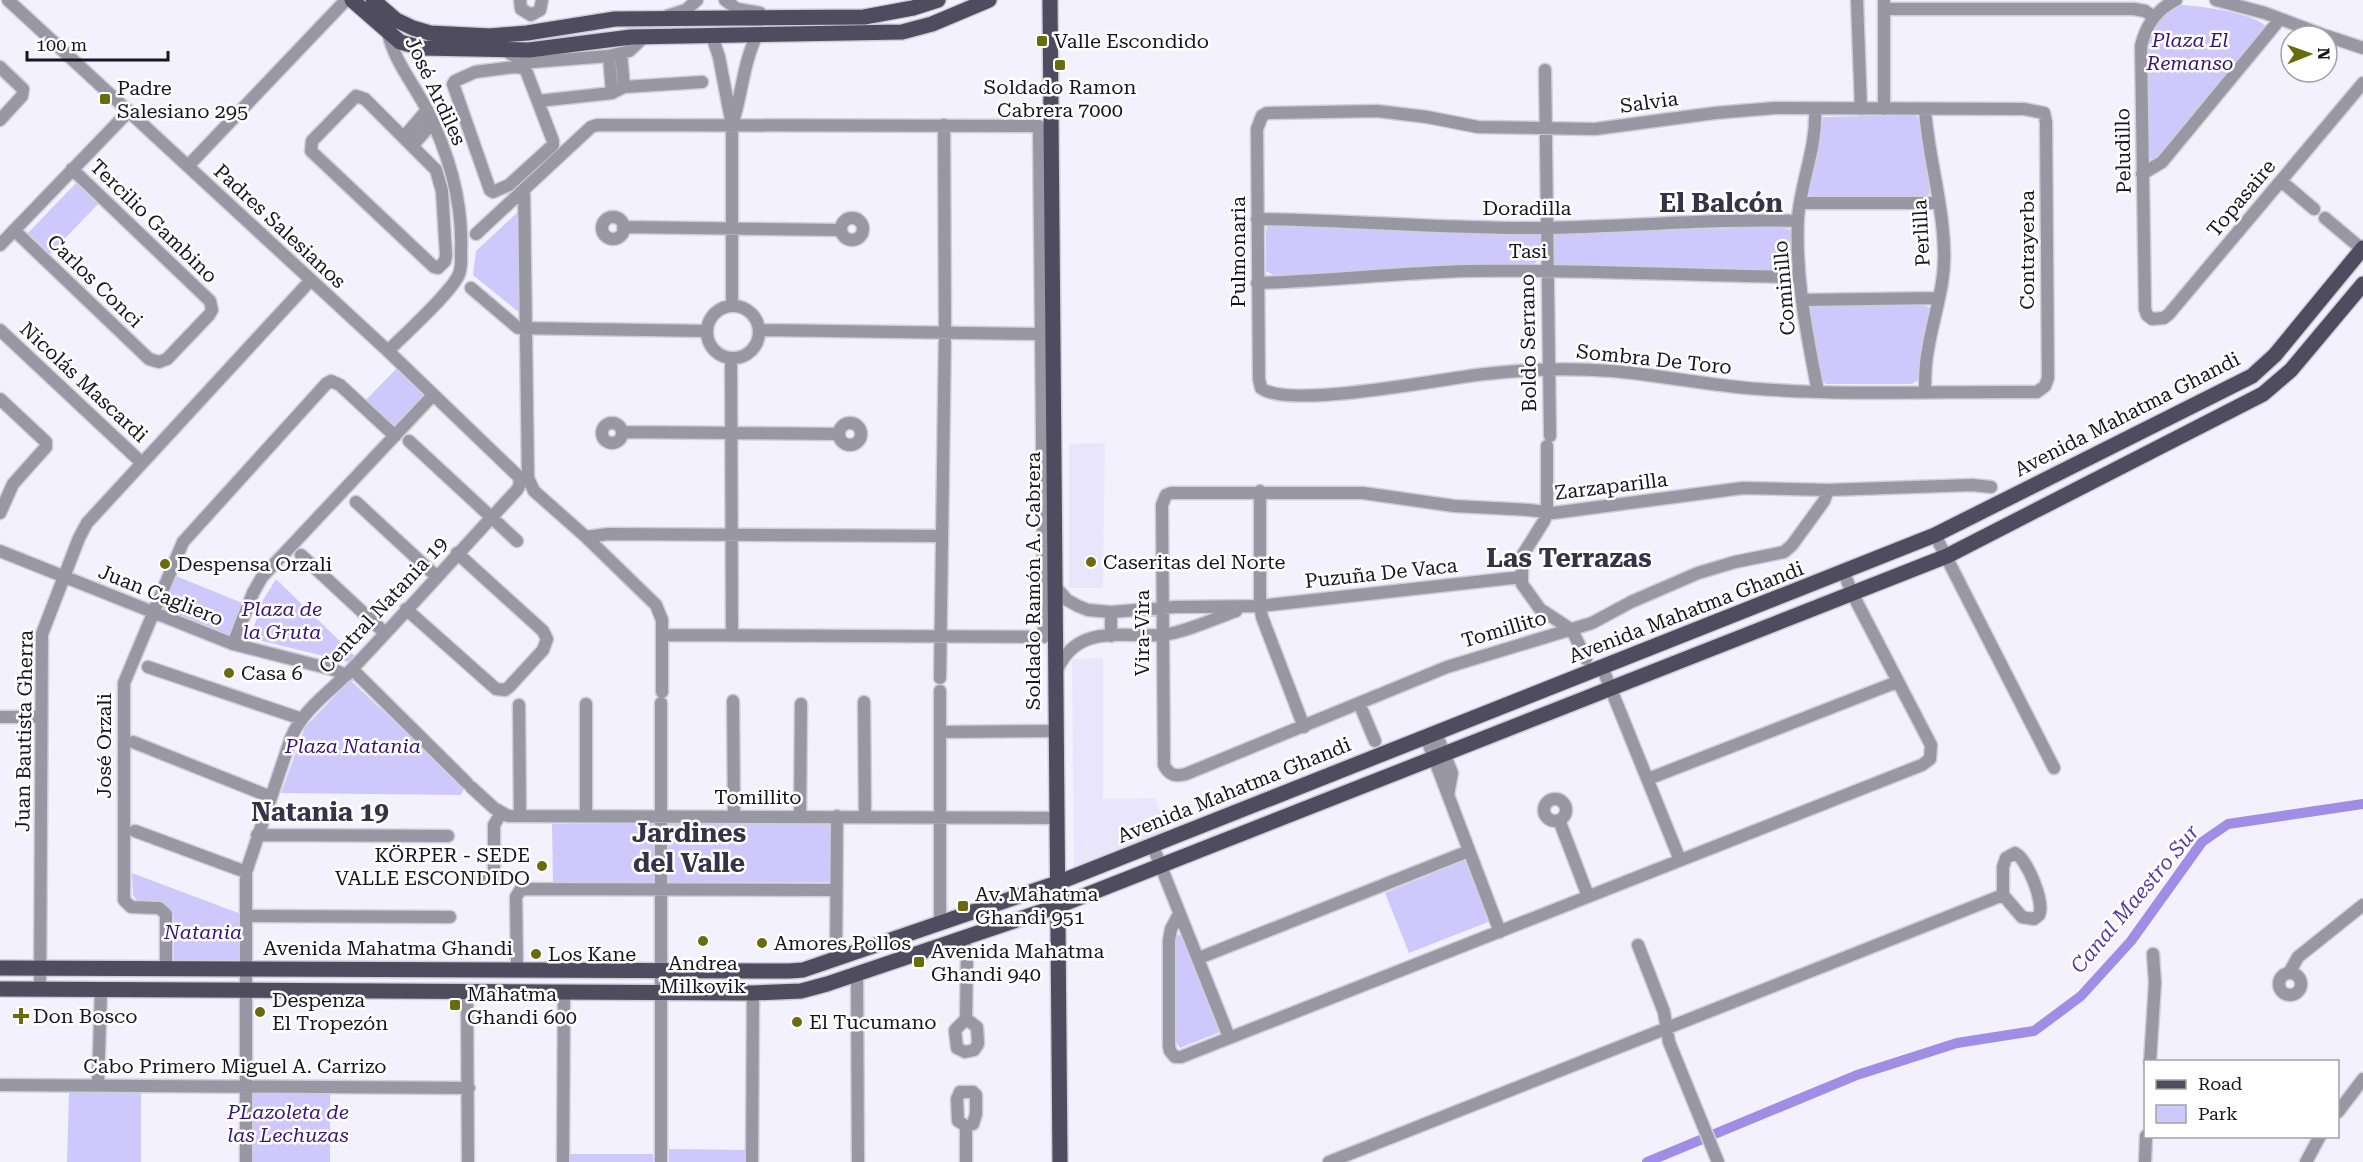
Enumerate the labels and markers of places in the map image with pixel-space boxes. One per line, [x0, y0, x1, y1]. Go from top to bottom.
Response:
place label: Valle Escondido [1054, 29, 1209, 53]
marker: Valle Escondido [1035, 34, 1049, 48]
marker: Soldado Ramon Cabrera 7000 [1053, 58, 1067, 72]
place label: Soldado Ramon Cabrera 7000 [984, 75, 1136, 122]
place label: Padre Salesiano 295 [117, 76, 248, 123]
marker: Padre Salesiano 295 [98, 92, 112, 106]
place label: Caseritas del Norte [1103, 550, 1286, 574]
place label: Despensa Orzali [177, 552, 332, 576]
marker: Caseritas del Norte [1084, 555, 1098, 569]
marker: Despensa Orzali [158, 557, 172, 571]
place label: Casa 6 [241, 661, 303, 685]
marker: Casa 6 [222, 666, 236, 680]
place label: KÖRPER - SEDE VALLE ESCONDIDO [335, 843, 530, 890]
marker: KÖRPER - SEDE VALLE ESCONDIDO [535, 859, 549, 873]
place label: Av. Mahatma Ghandi 951 [975, 882, 1099, 929]
marker: Av. Mahatma Ghandi 951 [956, 899, 970, 913]
place label: Amores Pollos [774, 931, 911, 955]
marker: Andrea Milkovik [696, 934, 710, 948]
marker: Amores Pollos [755, 936, 769, 950]
place label: Avenida Mahatma Ghandi 940 [931, 939, 1104, 986]
place label: Los Kane [548, 942, 636, 966]
marker: Los Kane [529, 947, 543, 961]
place label: Andrea Milkovik [660, 951, 746, 998]
marker: Avenida Mahatma Ghandi 940 [912, 955, 926, 969]
place label: Mahatma Ghandi 600 [467, 982, 577, 1029]
place label: Despenza El Tropezón [272, 988, 388, 1035]
marker: Mahatma Ghandi 600 [448, 998, 462, 1012]
place label: Don Bosco [33, 1004, 137, 1028]
marker: Despenza El Tropezón [253, 1005, 267, 1019]
marker: Don Bosco [14, 1009, 28, 1023]
place label: El Tucumano [809, 1010, 937, 1034]
marker: El Tucumano [790, 1015, 804, 1029]

